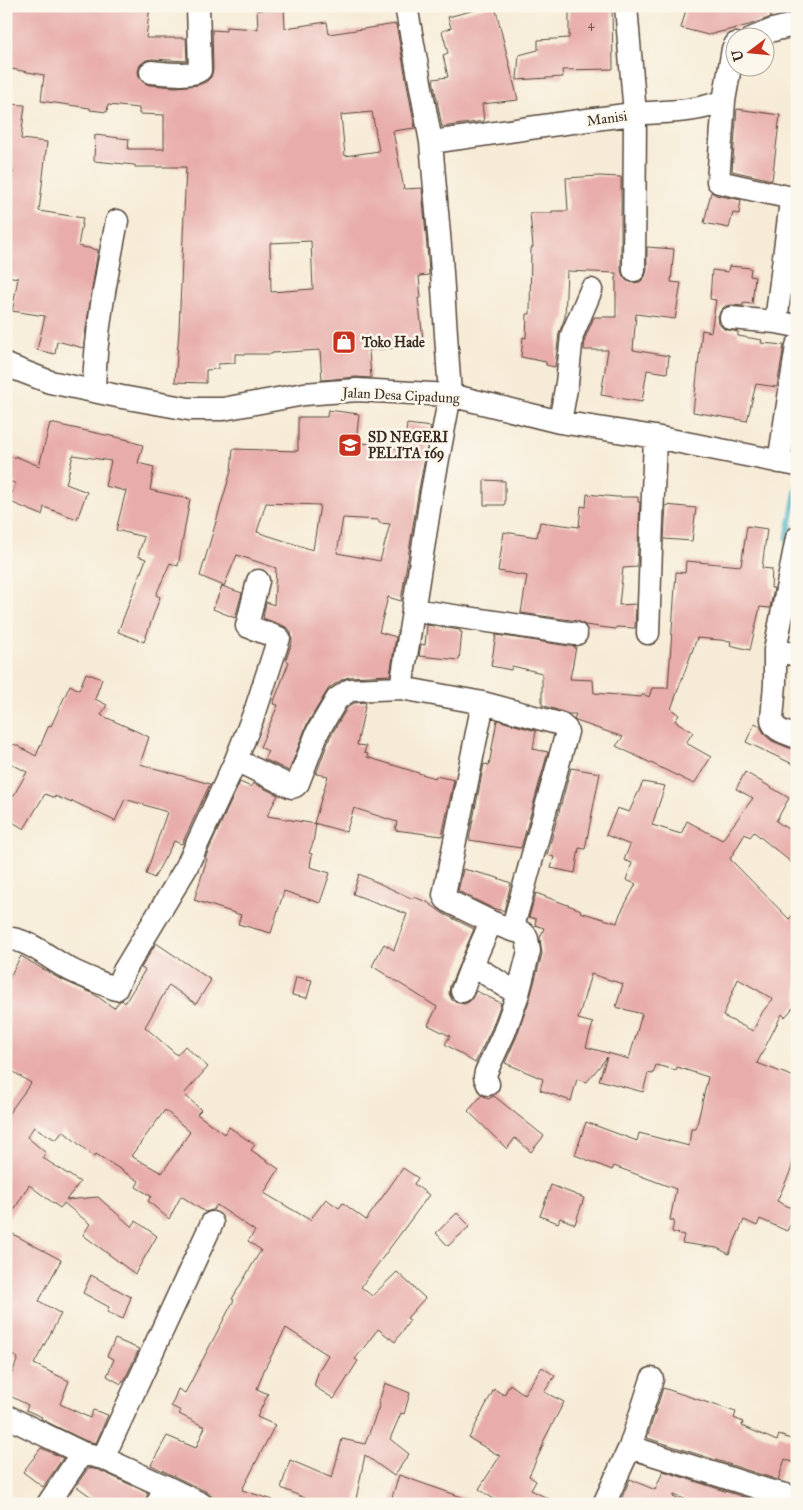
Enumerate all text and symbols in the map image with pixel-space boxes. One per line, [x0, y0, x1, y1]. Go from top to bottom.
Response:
house number: 4 [588, 18, 595, 31]
north arrow [726, 28, 776, 78]
text: U [728, 47, 748, 63]
street label: Manisi [586, 107, 629, 130]
shop icon: Toko Hade [331, 329, 357, 355]
place label: Toko Hade [361, 334, 425, 351]
street label: Jalan Desa Cipadung [340, 384, 460, 408]
place label: SD NEGERI PELITA 169 [368, 429, 448, 463]
school or university icon: SD NEGERI PELITA 169 [337, 432, 363, 458]

